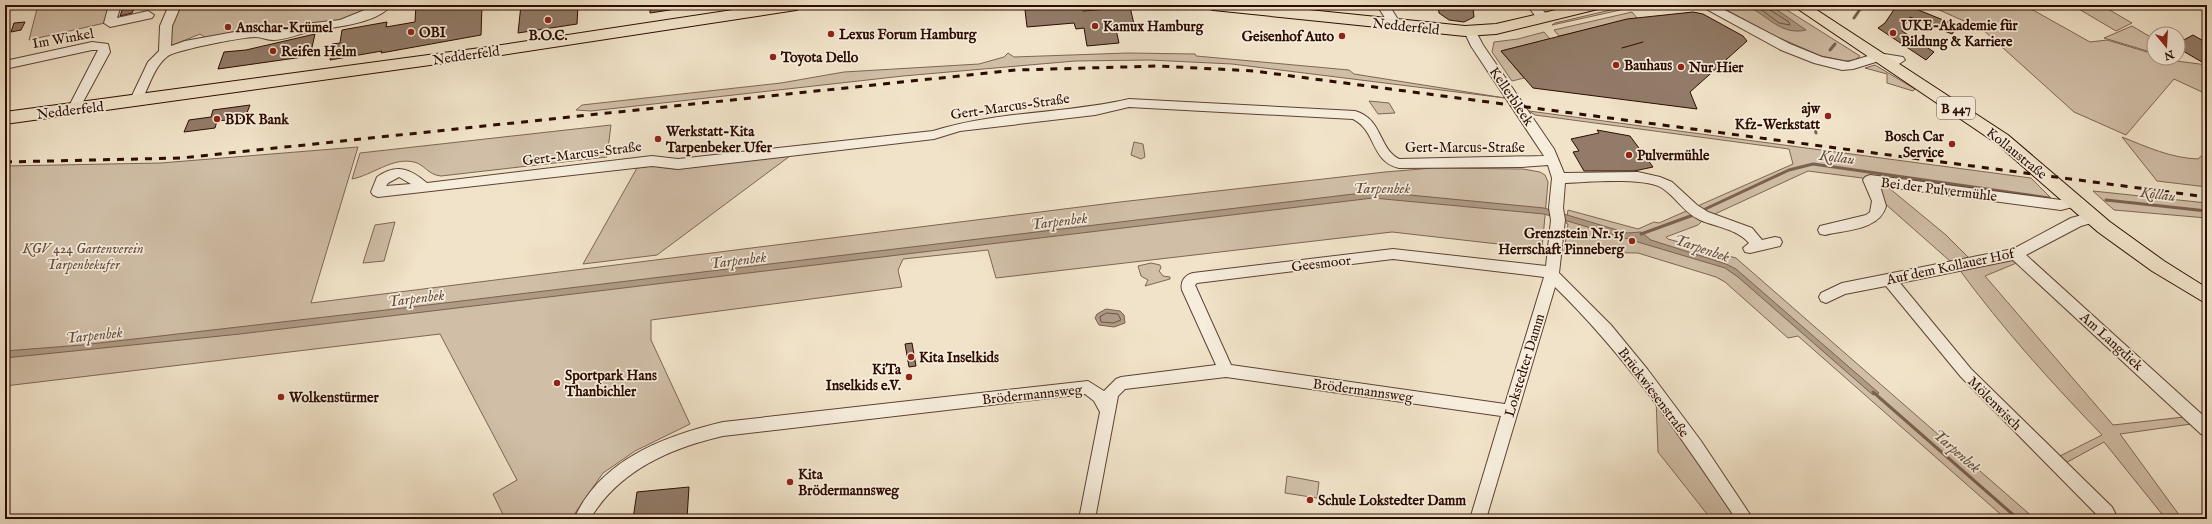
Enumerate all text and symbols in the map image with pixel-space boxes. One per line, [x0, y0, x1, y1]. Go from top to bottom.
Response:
marker: B.O.C. [543, 15, 553, 25]
street label: Nedderfeld [1371, 15, 1441, 40]
place label: UKE-Akademie für Bildung & Karriere [1900, 17, 2018, 51]
place label: Kamux Hamburg [1103, 18, 1205, 36]
place label: Anschar-Krümel [235, 19, 334, 37]
marker: Kamux Hamburg [1090, 21, 1100, 31]
marker: Anschar-Krümel [223, 22, 233, 32]
place label: OBI [419, 24, 446, 42]
street label: Im Winkel [31, 25, 95, 53]
place label: Lexus Forum Hamburg [839, 26, 978, 44]
north arrow [2146, 26, 2186, 66]
marker: OBI [406, 27, 416, 37]
place label: B.O.C. [529, 27, 567, 45]
place label: Geisenhof Auto [1242, 28, 1334, 46]
marker: UKE-Akademie für Bildung & Karriere [1888, 28, 1898, 38]
marker: Lexus Forum Hamburg [826, 29, 836, 39]
marker: Geisenhof Auto [1337, 31, 1347, 41]
street label: Nedderfeld [432, 42, 501, 70]
place label: Reifen Helm [281, 43, 357, 61]
marker: Reifen Helm [268, 46, 278, 56]
text: N [2162, 46, 2176, 63]
place label: Toyota Dello [780, 49, 859, 67]
marker: Toyota Dello [768, 52, 778, 62]
place label: Bauhaus [1624, 57, 1672, 75]
place label: Nur Hier [1688, 59, 1744, 77]
marker: Bauhaus [1611, 60, 1621, 70]
marker: Nur Hier [1676, 62, 1686, 72]
street label: Kellerbleek [1485, 64, 1538, 130]
street label: Gert-Marcus-Straße [950, 90, 1071, 124]
road number: B 447 [1937, 97, 1975, 119]
street label: Nedderfeld [36, 98, 105, 124]
place label: ajw Kfz-Werkstatt [1735, 100, 1821, 134]
place label: BDK Bank [225, 111, 289, 129]
marker: ajw Kfz-Werkstatt [1823, 111, 1833, 121]
marker: BDK Bank [212, 114, 222, 124]
place label: Werkstatt-Kita Tarpenbeker Ufer [665, 123, 773, 157]
street label: Kollaustraße [1982, 124, 2051, 184]
place label: Bosch Car Service [1885, 128, 1945, 162]
marker: Werkstatt-Kita Tarpenbeker Ufer [653, 134, 663, 144]
street label: Gert-Marcus-Straße [522, 138, 643, 170]
street label: Gert-Marcus-Straße [1405, 139, 1526, 157]
marker: Bosch Car Service [1947, 139, 1957, 149]
water label: Kollau [1817, 146, 1856, 169]
place label: Pulvermühle [1637, 147, 1710, 165]
marker: Pulvermühle [1624, 150, 1634, 160]
street label: Bei der Pulvermühle [1880, 174, 1999, 206]
water label: Tarpenbek [1353, 179, 1411, 198]
water label: Kollau [2138, 183, 2177, 206]
water label: Tarpenbek [1030, 209, 1089, 234]
place label: Grenzstein Nr. 15 Herrschaft Pinneberg [1498, 225, 1625, 259]
water label: Tarpenbek [1672, 230, 1732, 267]
marker: Grenzstein Nr. 15 Herrschaft Pinneberg [1627, 236, 1637, 246]
park label: KGV 424 Gartenverein Tarpenbekufer [22, 240, 143, 274]
street label: Auf dem Kollauer Hof [1884, 244, 2019, 290]
water label: Tarpenbek [709, 248, 768, 273]
street label: Geesmoor [1290, 251, 1352, 277]
water label: Tarpenbek [387, 286, 446, 311]
street label: Am Langdiek [2075, 308, 2147, 375]
street label: Lokstedter Damm [1501, 311, 1549, 419]
water label: Tarpenbek [65, 323, 123, 348]
street label: Brückwiesenstraße [1614, 344, 1693, 441]
place label: Kita Inselkids [919, 349, 999, 367]
marker: Kita Inselkids [906, 352, 916, 362]
place label: KiTa Inselkids e.V. [826, 361, 902, 395]
place label: Sportpark Hans Thanbichler [564, 367, 657, 401]
marker: KiTa Inselkids e.V. [904, 372, 914, 382]
street label: Mölenwisch [1963, 373, 2026, 435]
street label: Brödermannsweg [1312, 375, 1414, 407]
marker: Sportpark Hans Thanbichler [552, 378, 562, 388]
street label: Brödermannsweg [981, 381, 1084, 409]
place label: Wolkenstürmer [288, 389, 380, 407]
marker: Wolkenstürmer [276, 392, 286, 402]
water label: Tarpenbek [1929, 425, 1984, 477]
place label: Kita Brödermannsweg [798, 466, 900, 500]
marker: Kita Brödermannsweg [785, 477, 795, 487]
place label: Schule Lokstedter Damm [1318, 492, 1466, 510]
marker: Schule Lokstedter Damm [1305, 495, 1315, 505]

